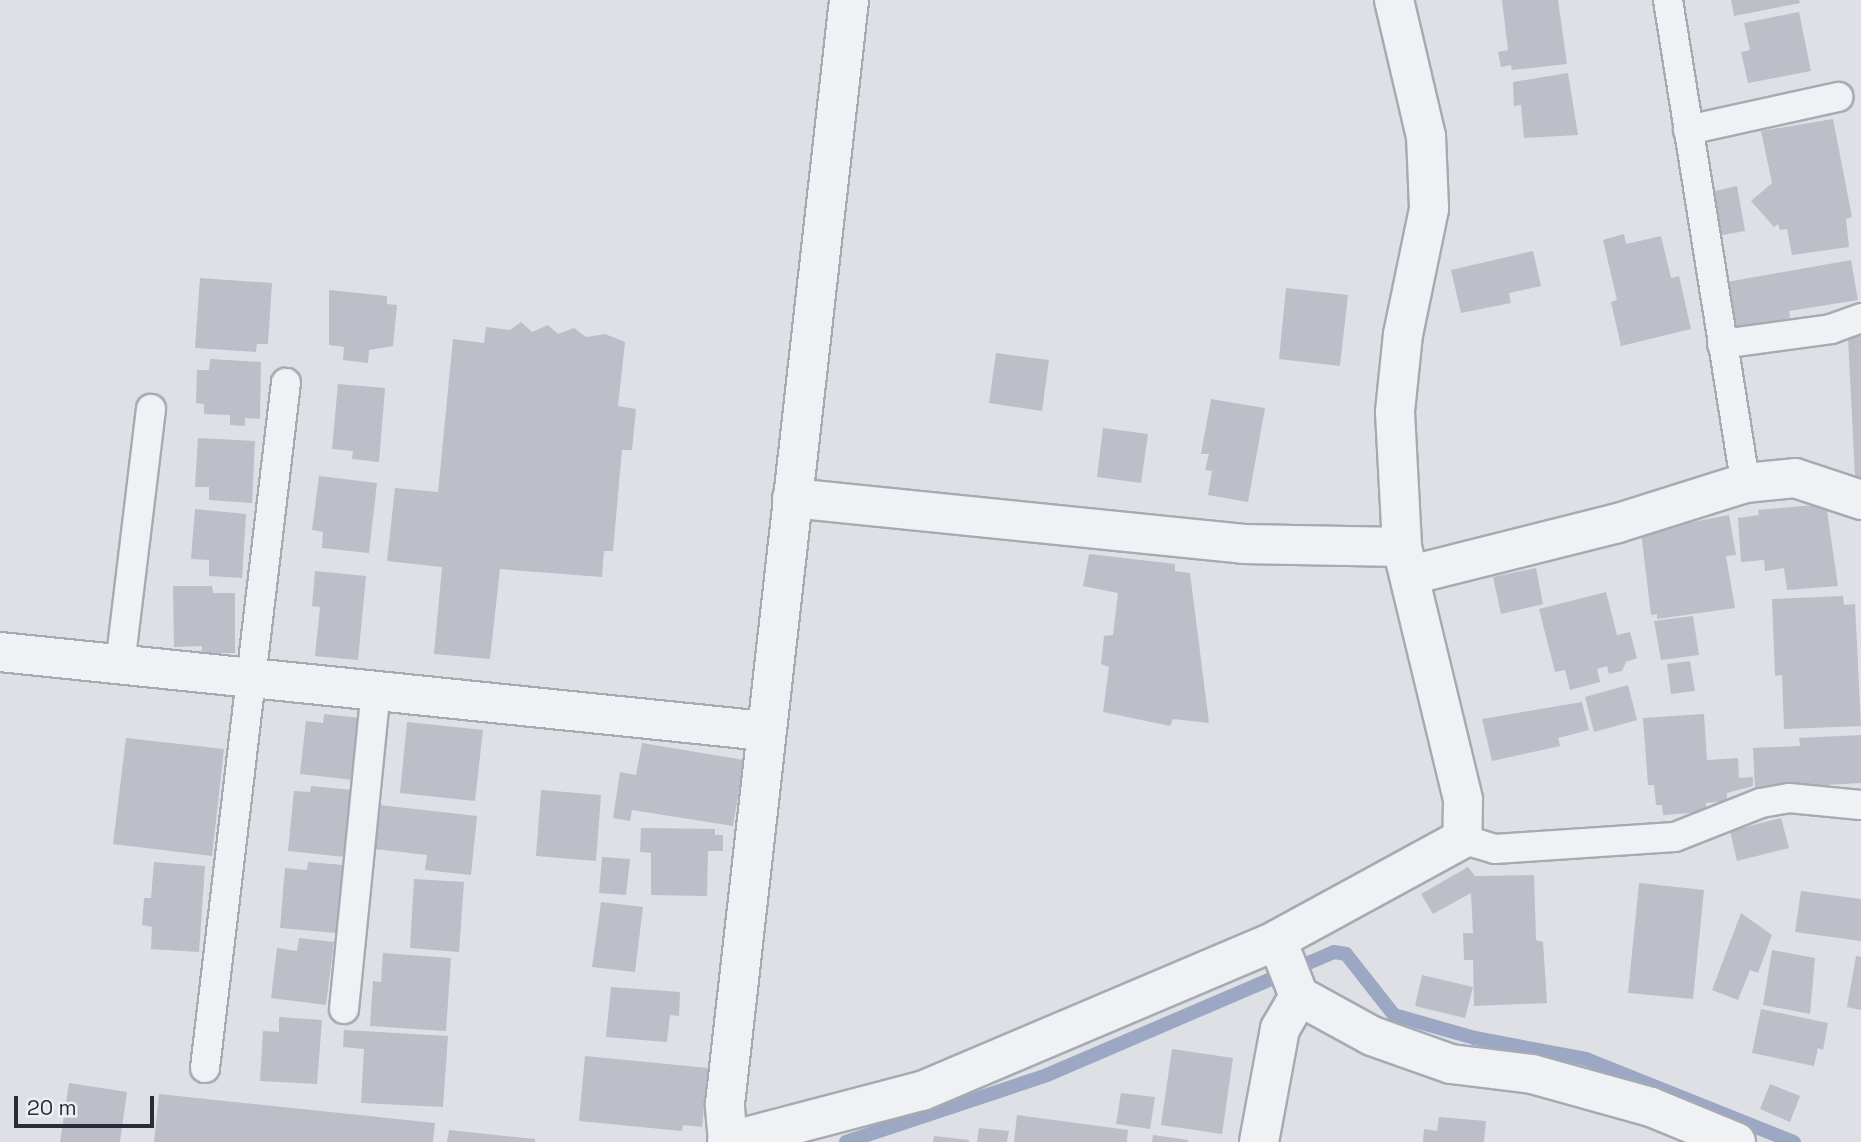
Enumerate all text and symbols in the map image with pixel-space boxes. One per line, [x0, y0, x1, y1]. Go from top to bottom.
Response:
scale bar [18, 1082, 158, 1126]
text: 20 m [27, 1094, 77, 1121]

